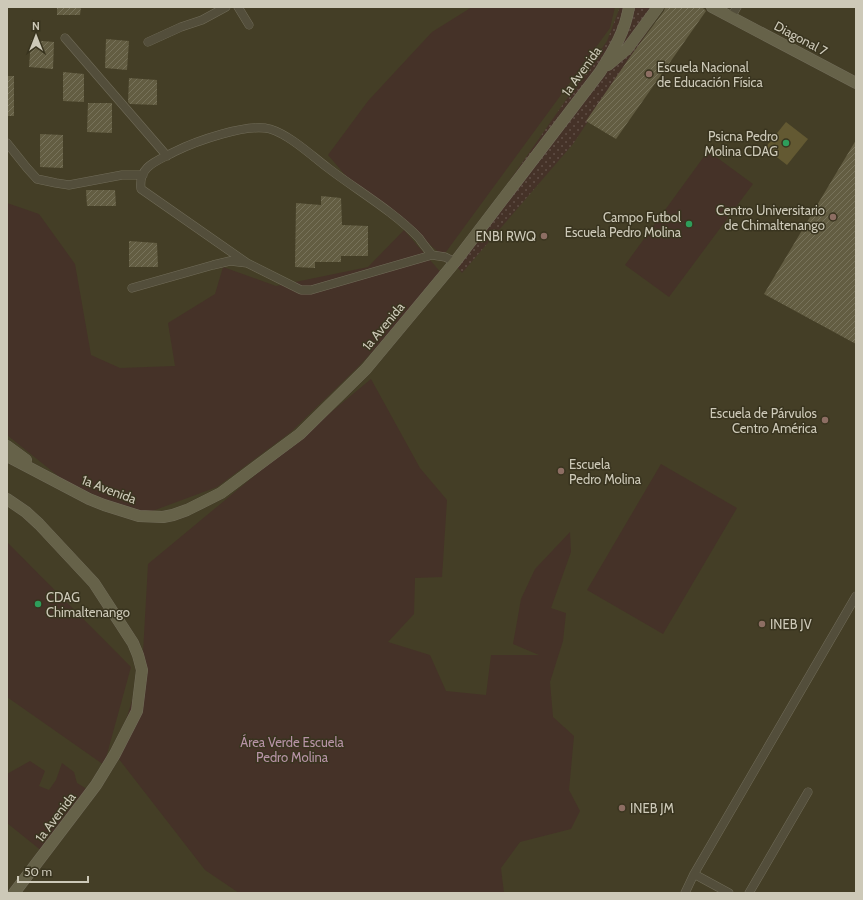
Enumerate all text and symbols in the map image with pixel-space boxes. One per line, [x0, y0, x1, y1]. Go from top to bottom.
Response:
north arrow [16, 16, 56, 56]
street label: Diagonal 7 [772, 17, 831, 59]
text: N [32, 19, 40, 33]
street label: 1a Avenida [558, 42, 605, 99]
place label: Escuela Nacional de Educación Física [657, 59, 763, 90]
marker: Escuela Nacional de Educación Física [644, 69, 654, 79]
place label: Psicna Pedro Molina CDAG [704, 128, 778, 159]
marker: Psicna Pedro Molina CDAG [781, 138, 791, 148]
place label: Centro Universitario de Chimaltenango [716, 202, 825, 233]
place label: Campo Futbol Escuela Pedro Molina [565, 209, 682, 240]
marker: Centro Universitario de Chimaltenango [828, 212, 838, 222]
marker: Campo Futbol Escuela Pedro Molina [684, 219, 694, 229]
place label: ENBI RWQ [476, 228, 536, 244]
marker: ENBI RWQ [539, 231, 549, 241]
street label: 1a Avenida [358, 298, 408, 353]
place label: Escuela de Párvulos Centro América [710, 405, 818, 436]
marker: Escuela de Párvulos Centro América [820, 415, 830, 425]
place label: Escuela Pedro Molina [569, 456, 642, 487]
marker: Escuela Pedro Molina [556, 466, 566, 476]
street label: 1a Avenida [79, 471, 139, 507]
place label: CDAG Chimaltenango [46, 589, 130, 620]
marker: CDAG Chimaltenango [33, 599, 43, 609]
place label: INEB JV [770, 616, 812, 632]
marker: INEB JV [757, 619, 767, 629]
park label: Área Verde Escuela Pedro Molina [240, 733, 345, 765]
street label: 1a Avenida [31, 789, 79, 845]
place label: INEB JM [630, 800, 674, 816]
marker: INEB JM [617, 803, 627, 813]
scale bar [18, 858, 88, 884]
text: 50 m [24, 864, 52, 879]

